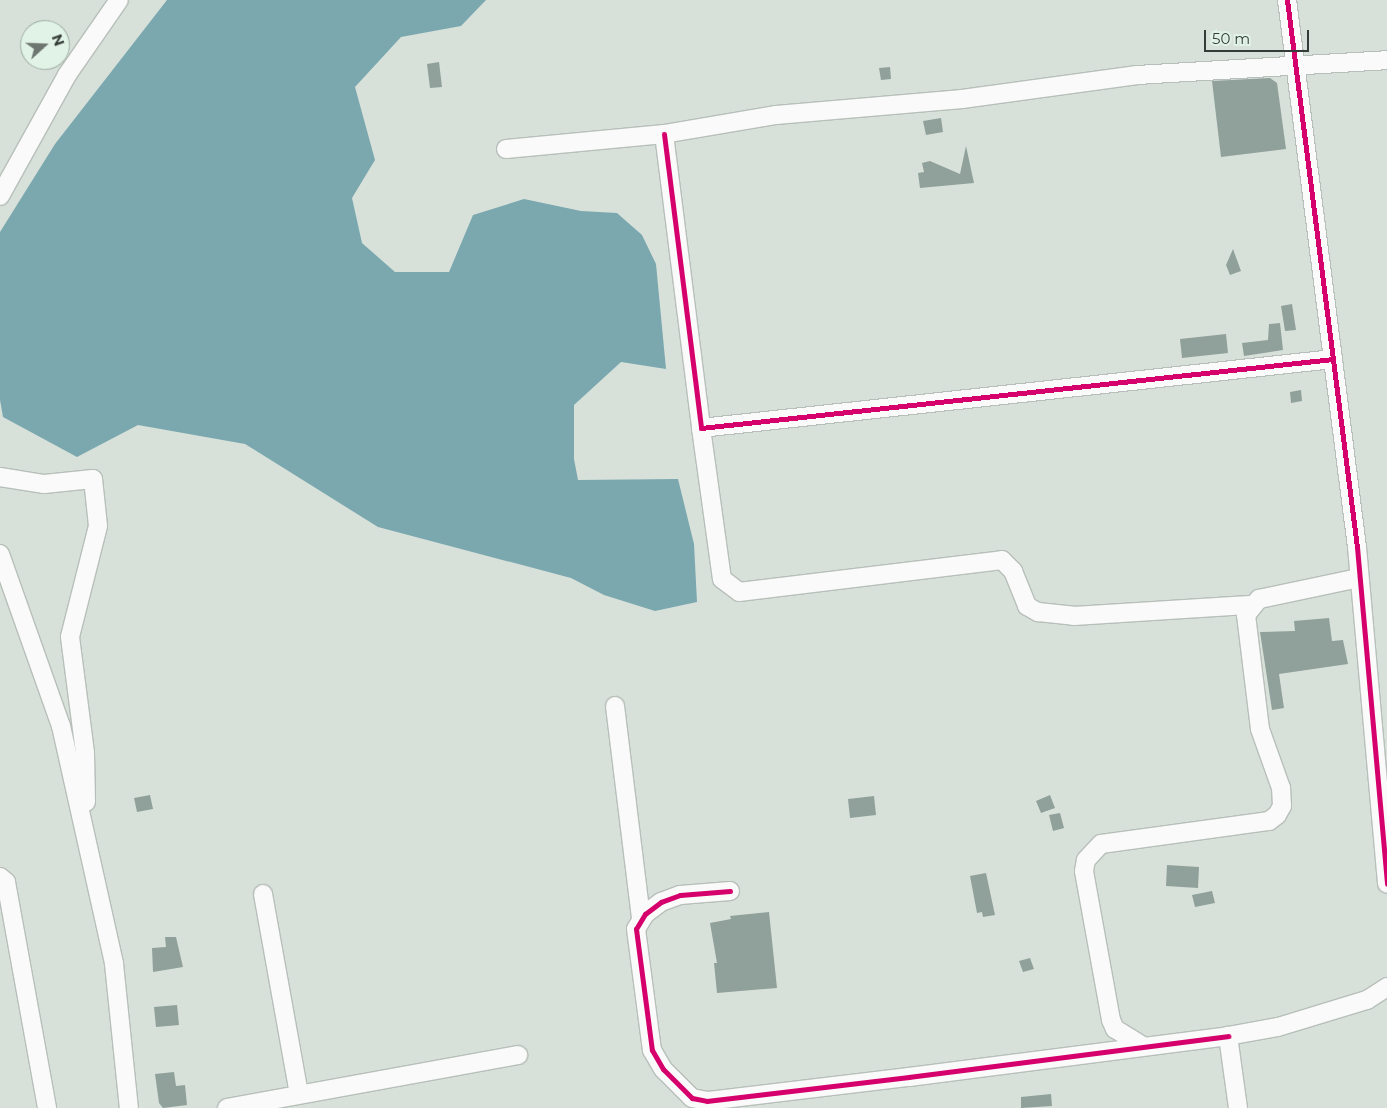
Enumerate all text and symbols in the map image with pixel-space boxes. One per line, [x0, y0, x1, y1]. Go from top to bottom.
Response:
north arrow [20, 20, 70, 70]
scale bar [1207, 20, 1312, 52]
text: 50 m [1212, 29, 1250, 48]
text: N [48, 32, 69, 49]

